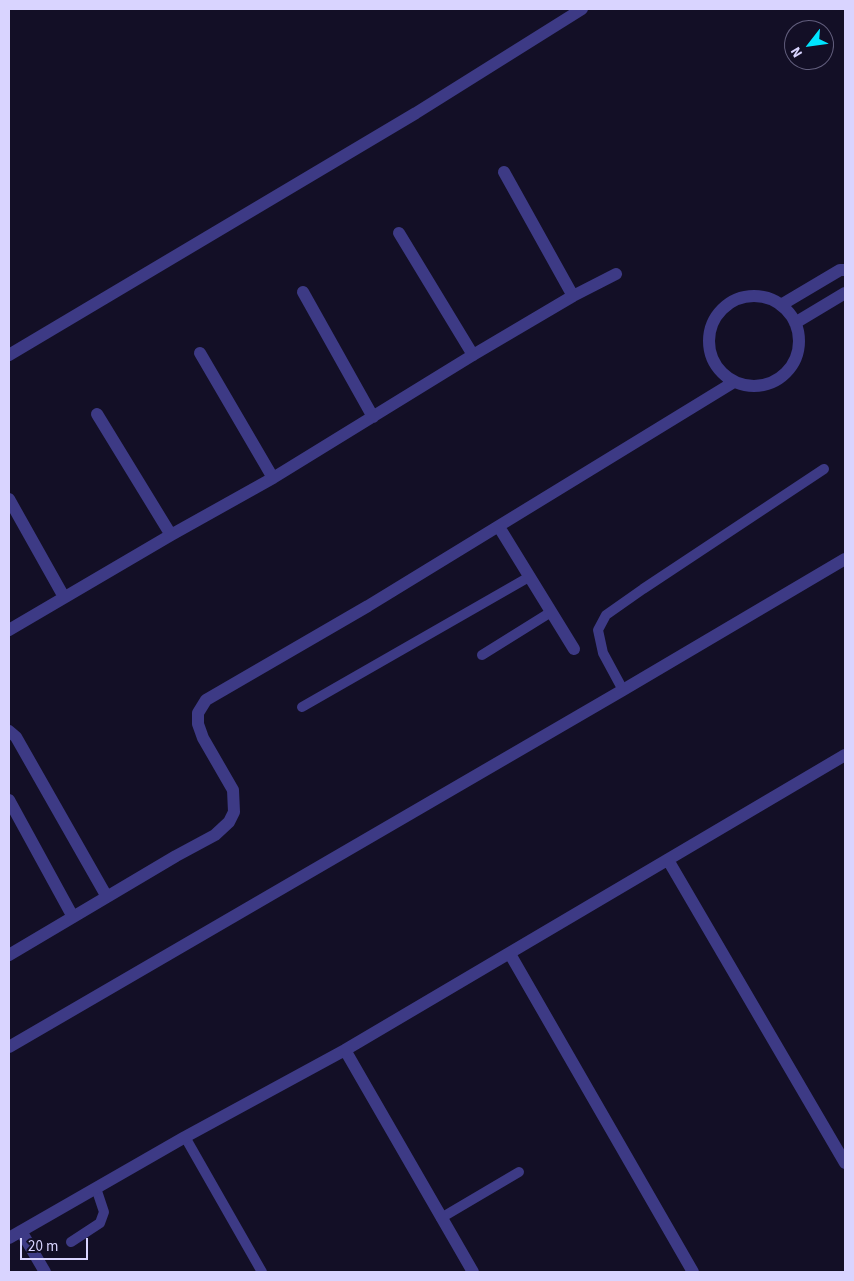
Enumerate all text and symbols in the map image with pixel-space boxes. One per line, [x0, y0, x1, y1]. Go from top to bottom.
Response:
north arrow [784, 20, 834, 70]
text: N [786, 43, 808, 61]
scale bar [22, 1228, 90, 1260]
text: 20 m [28, 1236, 58, 1257]

